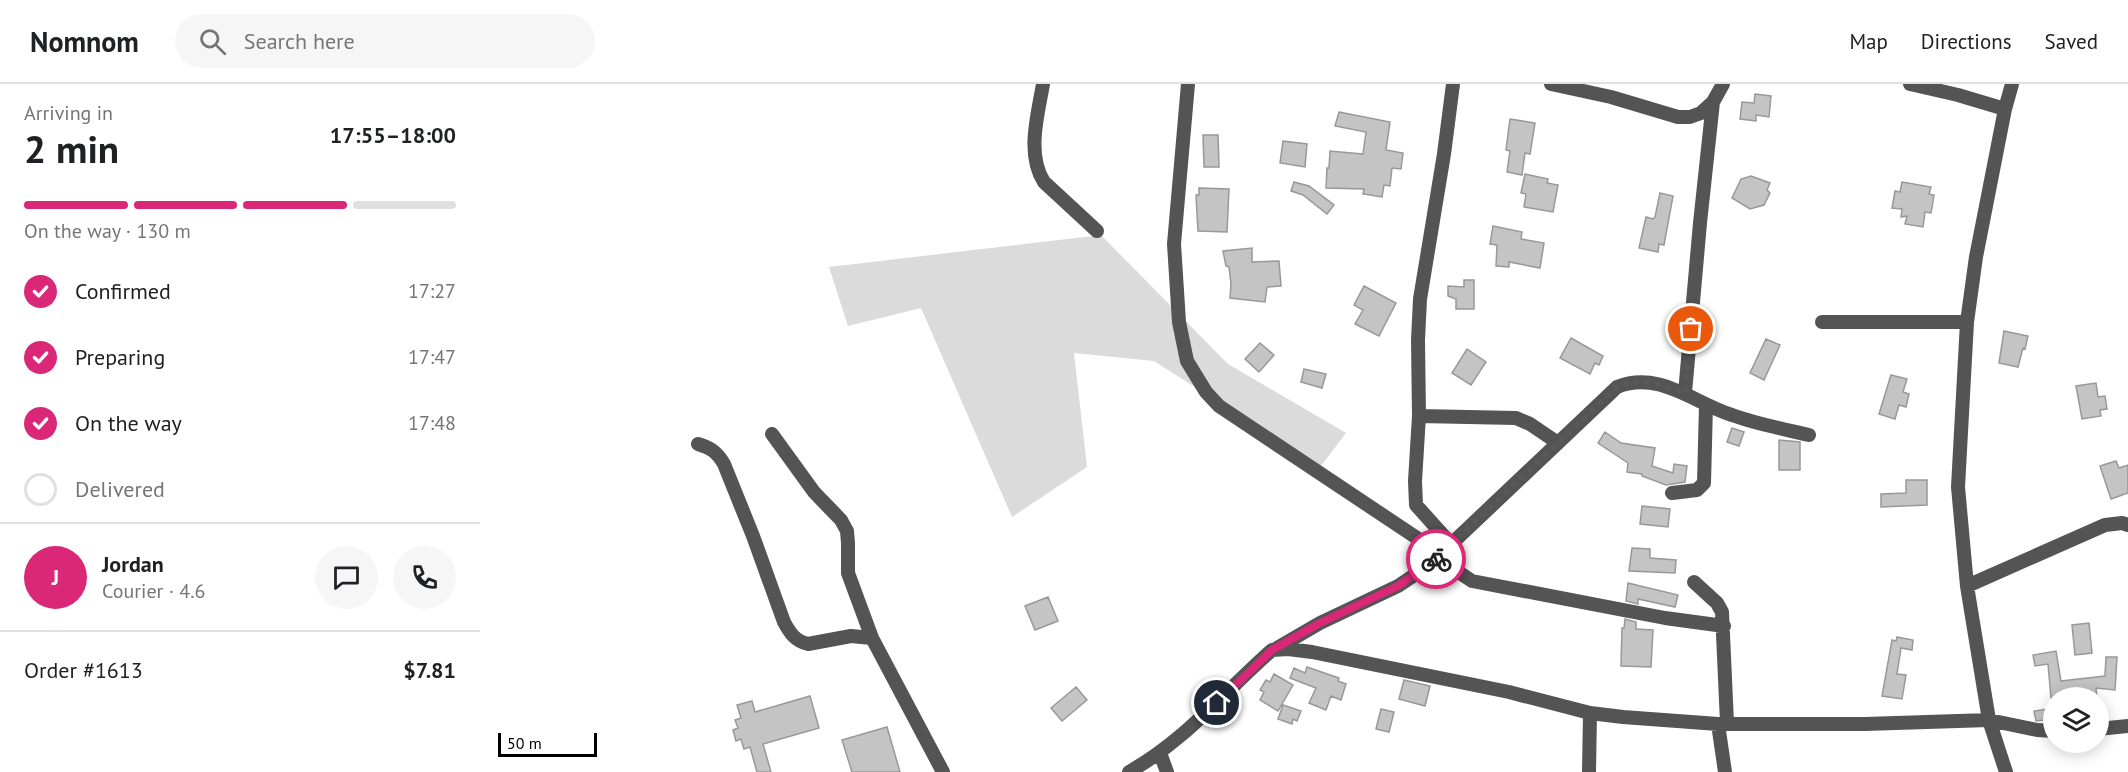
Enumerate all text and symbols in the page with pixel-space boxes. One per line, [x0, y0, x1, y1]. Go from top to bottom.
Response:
search box [175, 14, 595, 68]
text: Nomnom [30, 23, 139, 60]
icon: search [196, 25, 229, 58]
text: Search here [244, 27, 355, 55]
text: Map [1849, 28, 1888, 55]
text: Directions [1921, 28, 2012, 55]
text: Saved [2045, 28, 2098, 55]
text: Arriving in [24, 100, 113, 126]
text: 17:55–18:00 [330, 121, 456, 149]
text: 2 min [24, 123, 119, 174]
text: On the way · 130 m [24, 218, 191, 244]
icon: check [24, 275, 57, 308]
text: Confirmed [75, 277, 171, 305]
text: 17:27 [408, 278, 456, 304]
pin [1665, 303, 1716, 354]
icon: bag [1674, 312, 1707, 345]
icon: check [24, 341, 57, 374]
text: Preparing [75, 343, 165, 371]
text: 17:47 [408, 344, 456, 370]
icon: check [24, 407, 57, 440]
text: On the way [75, 409, 182, 437]
text: 17:48 [408, 410, 456, 436]
text: Delivered [75, 475, 165, 503]
courier [1406, 529, 1466, 589]
icon: bike [1420, 543, 1453, 576]
button: chat [315, 546, 378, 609]
button: phone [393, 546, 456, 609]
text: Jordan [102, 550, 164, 578]
text: J [52, 563, 59, 591]
text: Courier · 4.6 [102, 578, 205, 604]
text: Order #1613 [24, 656, 143, 684]
text: $7.81 [403, 656, 456, 684]
pin [1191, 677, 1242, 728]
icon: home [1200, 686, 1233, 719]
map controls [2043, 687, 2109, 753]
button: layers [2043, 687, 2109, 753]
scale bar [498, 730, 597, 758]
text: 50 m [507, 733, 542, 753]

